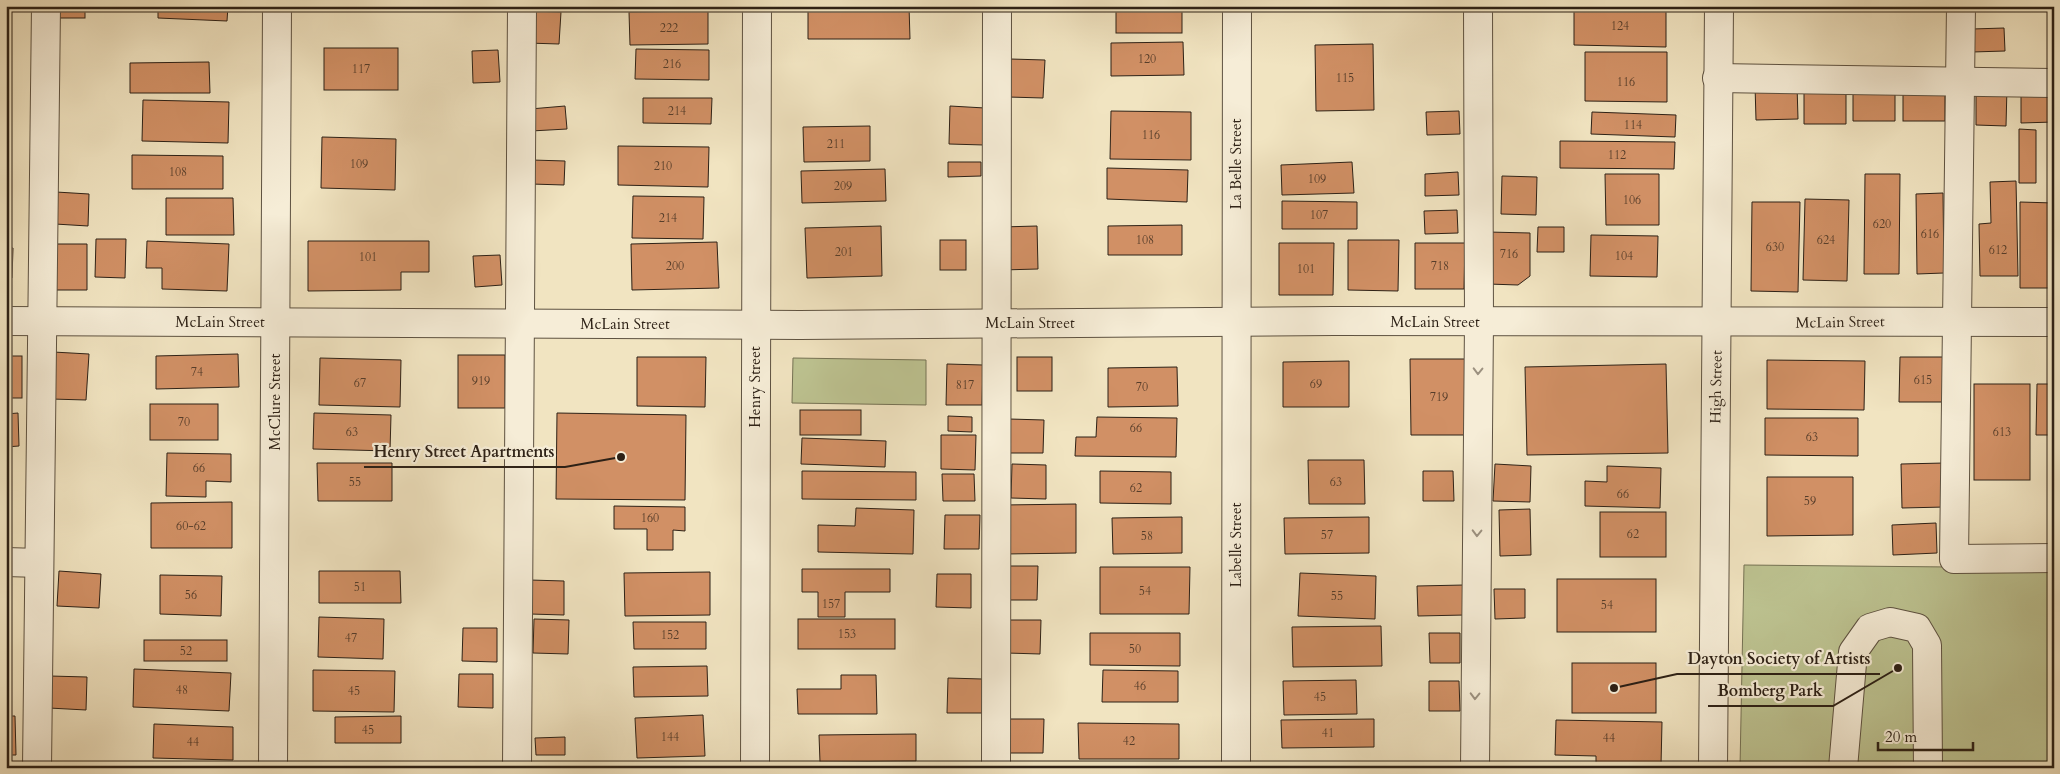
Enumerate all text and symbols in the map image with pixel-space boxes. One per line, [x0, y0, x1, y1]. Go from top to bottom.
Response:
house number: 124 [1611, 18, 1629, 34]
house number: 222 [660, 20, 678, 36]
house number: 120 [1138, 51, 1156, 67]
house number: 216 [663, 56, 681, 72]
house number: 117 [352, 61, 370, 77]
house number: 115 [1336, 70, 1354, 86]
house number: 116 [1617, 74, 1635, 90]
house number: 214 [668, 103, 686, 119]
house number: 114 [1624, 117, 1642, 133]
street label: La Belle Street [1226, 118, 1246, 210]
house number: 116 [1142, 127, 1160, 143]
house number: 211 [827, 136, 845, 152]
house number: 112 [1608, 147, 1626, 163]
house number: 109 [350, 156, 368, 172]
house number: 210 [654, 158, 672, 174]
house number: 108 [169, 164, 187, 180]
house number: 109 [1308, 171, 1326, 187]
house number: 209 [834, 178, 852, 194]
house number: 106 [1623, 192, 1641, 208]
house number: 107 [1310, 207, 1328, 223]
house number: 214 [659, 210, 677, 226]
house number: 620 [1873, 216, 1891, 232]
house number: 616 [1921, 226, 1939, 242]
house number: 108 [1136, 232, 1154, 248]
house number: 624 [1817, 232, 1835, 248]
house number: 630 [1766, 239, 1784, 255]
house number: 612 [1989, 242, 2007, 258]
house number: 201 [835, 244, 853, 260]
house number: 716 [1500, 246, 1518, 262]
house number: 104 [1615, 248, 1633, 264]
house number: 101 [359, 249, 377, 265]
house number: 200 [666, 258, 684, 274]
house number: 718 [1431, 258, 1449, 274]
house number: 101 [1297, 261, 1315, 277]
street label: McLain Street [1795, 311, 1885, 333]
street label: McLain Street [175, 312, 265, 332]
street label: McLain Street [1390, 312, 1480, 332]
street label: McLain Street [985, 313, 1075, 333]
street label: McLain Street [580, 314, 670, 334]
street label: Henry Street [745, 346, 765, 428]
street label: High Street [1705, 350, 1727, 424]
street label: McClure Street [265, 353, 285, 450]
house number: 74 [191, 364, 203, 380]
one-way arrow [1473, 368, 1483, 375]
house number: 615 [1914, 372, 1932, 388]
house number: 919 [472, 373, 490, 389]
house number: 67 [354, 375, 366, 391]
house number: 69 [1310, 376, 1322, 392]
house number: 817 [956, 377, 974, 393]
house number: 70 [1136, 379, 1148, 395]
house number: 719 [1430, 389, 1448, 405]
house number: 70 [178, 414, 190, 430]
house number: 66 [1130, 420, 1142, 436]
house number: 63 [346, 424, 358, 440]
house number: 613 [1993, 424, 2011, 440]
house number: 63 [1806, 429, 1818, 445]
callout: Henry Street Apartments [364, 436, 565, 467]
text: Henry Street Apartments [374, 441, 555, 463]
house number: 66 [193, 460, 205, 476]
house number: 55 [349, 474, 361, 490]
house number: 63 [1330, 474, 1342, 490]
house number: 62 [1130, 480, 1142, 496]
house number: 66 [1617, 486, 1629, 502]
house number: 59 [1804, 493, 1816, 509]
street label: Labelle Street [1226, 502, 1246, 587]
house number: 160 [641, 510, 659, 526]
house number: 60-62 [176, 518, 206, 534]
house number: 62 [1627, 526, 1639, 542]
house number: 57 [1321, 527, 1333, 543]
house number: 58 [1141, 528, 1153, 544]
one-way arrow [1472, 530, 1482, 538]
house number: 51 [354, 579, 366, 595]
house number: 54 [1139, 583, 1151, 599]
house number: 56 [185, 587, 197, 603]
house number: 55 [1331, 588, 1343, 604]
house number: 157 [822, 596, 840, 612]
house number: 54 [1601, 597, 1613, 613]
house number: 153 [838, 626, 856, 642]
house number: 152 [661, 627, 679, 643]
house number: 47 [345, 630, 357, 646]
house number: 50 [1129, 641, 1141, 657]
house number: 52 [180, 643, 192, 659]
callout: Dayton Society of Artists [1677, 643, 1880, 674]
text: Dayton Society of Artists [1687, 648, 1871, 670]
callout: Bomberg Park [1708, 675, 1833, 706]
house number: 46 [1134, 678, 1146, 694]
text: Bomberg Park [1717, 680, 1823, 702]
house number: 48 [176, 682, 188, 698]
house number: 45 [348, 683, 360, 699]
house number: 45 [1314, 689, 1326, 705]
one-way arrow [1470, 692, 1480, 700]
scale bar [1878, 719, 1972, 751]
house number: 45 [362, 722, 374, 738]
house number: 41 [1322, 725, 1334, 741]
text: 20 m [1885, 727, 1917, 747]
house number: 144 [661, 729, 679, 745]
house number: 44 [1603, 730, 1615, 746]
house number: 42 [1123, 733, 1135, 749]
house number: 44 [187, 734, 199, 750]

